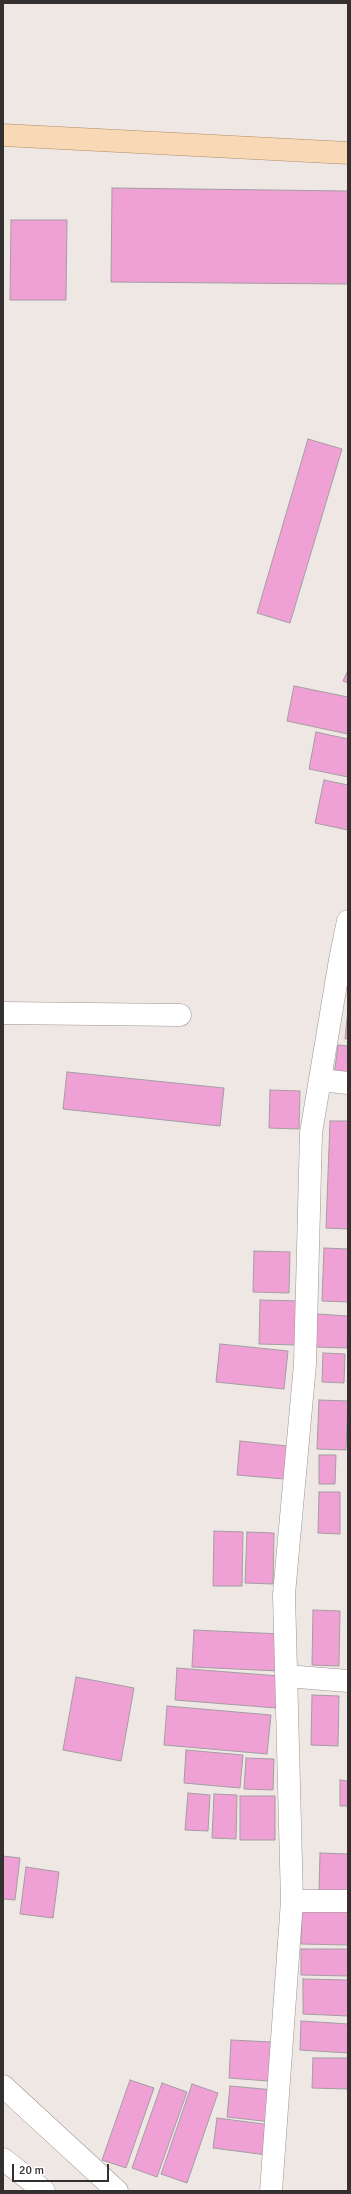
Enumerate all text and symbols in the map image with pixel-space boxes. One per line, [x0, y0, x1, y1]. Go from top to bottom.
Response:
scale bar [14, 2156, 111, 2182]
text: 20 m [19, 2163, 44, 2178]

